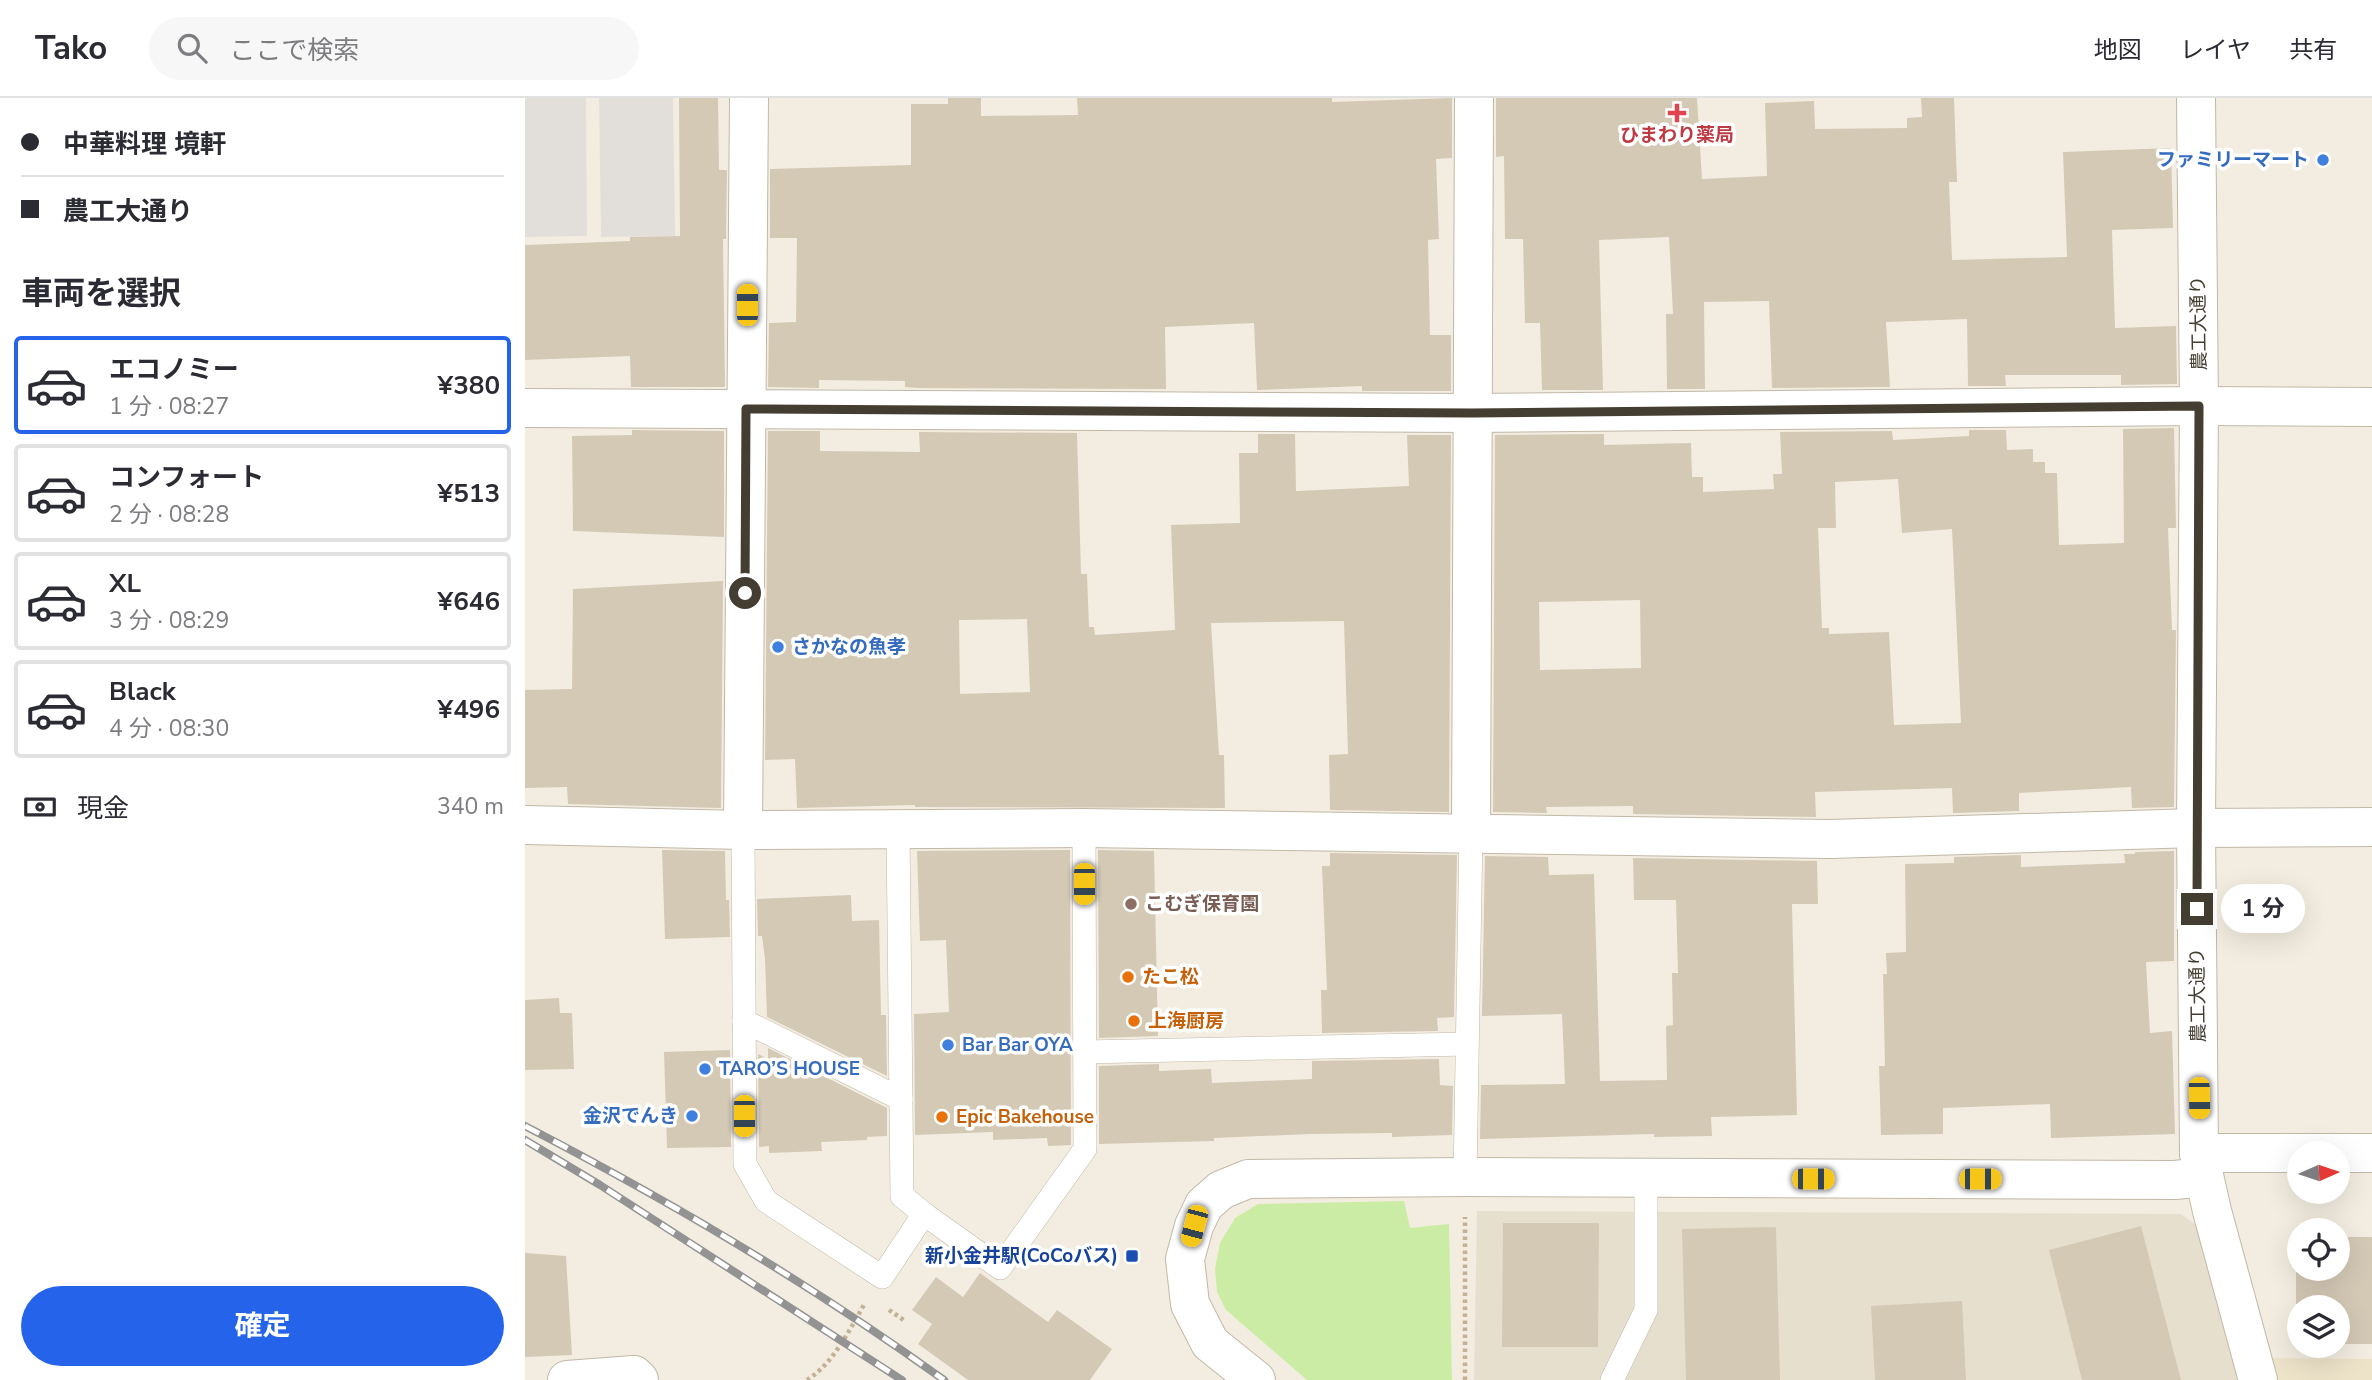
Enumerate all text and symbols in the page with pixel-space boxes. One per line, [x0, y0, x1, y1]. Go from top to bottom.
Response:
search box [149, 17, 639, 80]
text: Tako [35, 26, 107, 71]
icon: search [173, 29, 211, 67]
text: ここで検索 [229, 33, 359, 68]
text: 地図 [2094, 34, 2142, 66]
text: レイヤ [2180, 34, 2251, 66]
text: 共有 [2289, 34, 2337, 66]
marker: ひまわり薬局 [1669, 105, 1685, 121]
place label: ひまわり薬局 [1620, 122, 1734, 148]
text: 中華料理 境軒 [63, 127, 226, 162]
place label: ファミリーマート [2157, 147, 2309, 173]
marker: ファミリーマート [2315, 152, 2331, 168]
text: 農工大通り [63, 194, 193, 229]
text: 車両を選択 [21, 272, 181, 315]
street label: 農工大通り [2185, 275, 2213, 371]
car [737, 284, 758, 326]
text: エコノミー [109, 352, 239, 387]
icon: car [25, 354, 88, 417]
text: ¥380 [438, 368, 500, 403]
text: 1 分 · 08:27 [109, 391, 229, 422]
text: コンフォート [109, 460, 264, 495]
icon: car [25, 462, 88, 525]
text: ¥513 [438, 476, 500, 511]
text: 2 分 · 08:28 [109, 499, 229, 530]
text: XL [109, 566, 141, 601]
icon: car [25, 570, 88, 633]
route start [729, 577, 761, 609]
text: ¥646 [438, 584, 500, 619]
text: 3 分 · 08:29 [109, 605, 229, 636]
place label: さかなの魚孝 [792, 634, 906, 660]
marker: さかなの魚孝 [770, 639, 786, 655]
text: Black [109, 674, 176, 709]
icon: car [25, 678, 88, 741]
text: ¥496 [438, 692, 500, 727]
text: 4 分 · 08:30 [109, 713, 229, 744]
icon: cash [21, 788, 59, 826]
text: 現金 [77, 791, 129, 826]
text: 340 m [437, 791, 504, 822]
car [1074, 863, 1095, 905]
callout: 1 分 [2221, 884, 2305, 934]
place label: こむぎ保育園 [1145, 891, 1259, 917]
route end [2181, 893, 2213, 925]
text: 1 分 [2241, 893, 2285, 924]
marker: こむぎ保育園 [1123, 896, 1139, 912]
street label: 農工大通り [2184, 947, 2212, 1043]
place label: たこ松 [1142, 964, 1199, 990]
marker: たこ松 [1120, 969, 1136, 985]
place label: 上海厨房 [1148, 1008, 1224, 1034]
marker: 上海厨房 [1126, 1013, 1142, 1029]
place label: Bar Bar OYA [962, 1032, 1074, 1058]
marker: Bar Bar OYA [940, 1037, 956, 1053]
place label: TARO’S HOUSE [719, 1056, 860, 1082]
marker: TARO’S HOUSE [697, 1061, 713, 1077]
car [2189, 1077, 2210, 1119]
car [734, 1095, 755, 1137]
place label: 金沢でんき [583, 1103, 678, 1129]
place label: Epic Bakehouse [956, 1104, 1094, 1130]
marker: 金沢でんき [684, 1108, 700, 1124]
marker: Epic Bakehouse [934, 1109, 950, 1125]
north arrow [2287, 1141, 2350, 1204]
map controls [2287, 1141, 2350, 1358]
car [1793, 1169, 1835, 1190]
car [1960, 1169, 2002, 1190]
car [1179, 1203, 1210, 1249]
button: locate [2287, 1218, 2350, 1281]
place label: 新小金井駅(CoCoバス) [925, 1243, 1118, 1269]
marker: 新小金井駅(CoCoバス) [1124, 1248, 1140, 1264]
button: 確定 [21, 1286, 504, 1366]
button: layers [2287, 1295, 2350, 1358]

